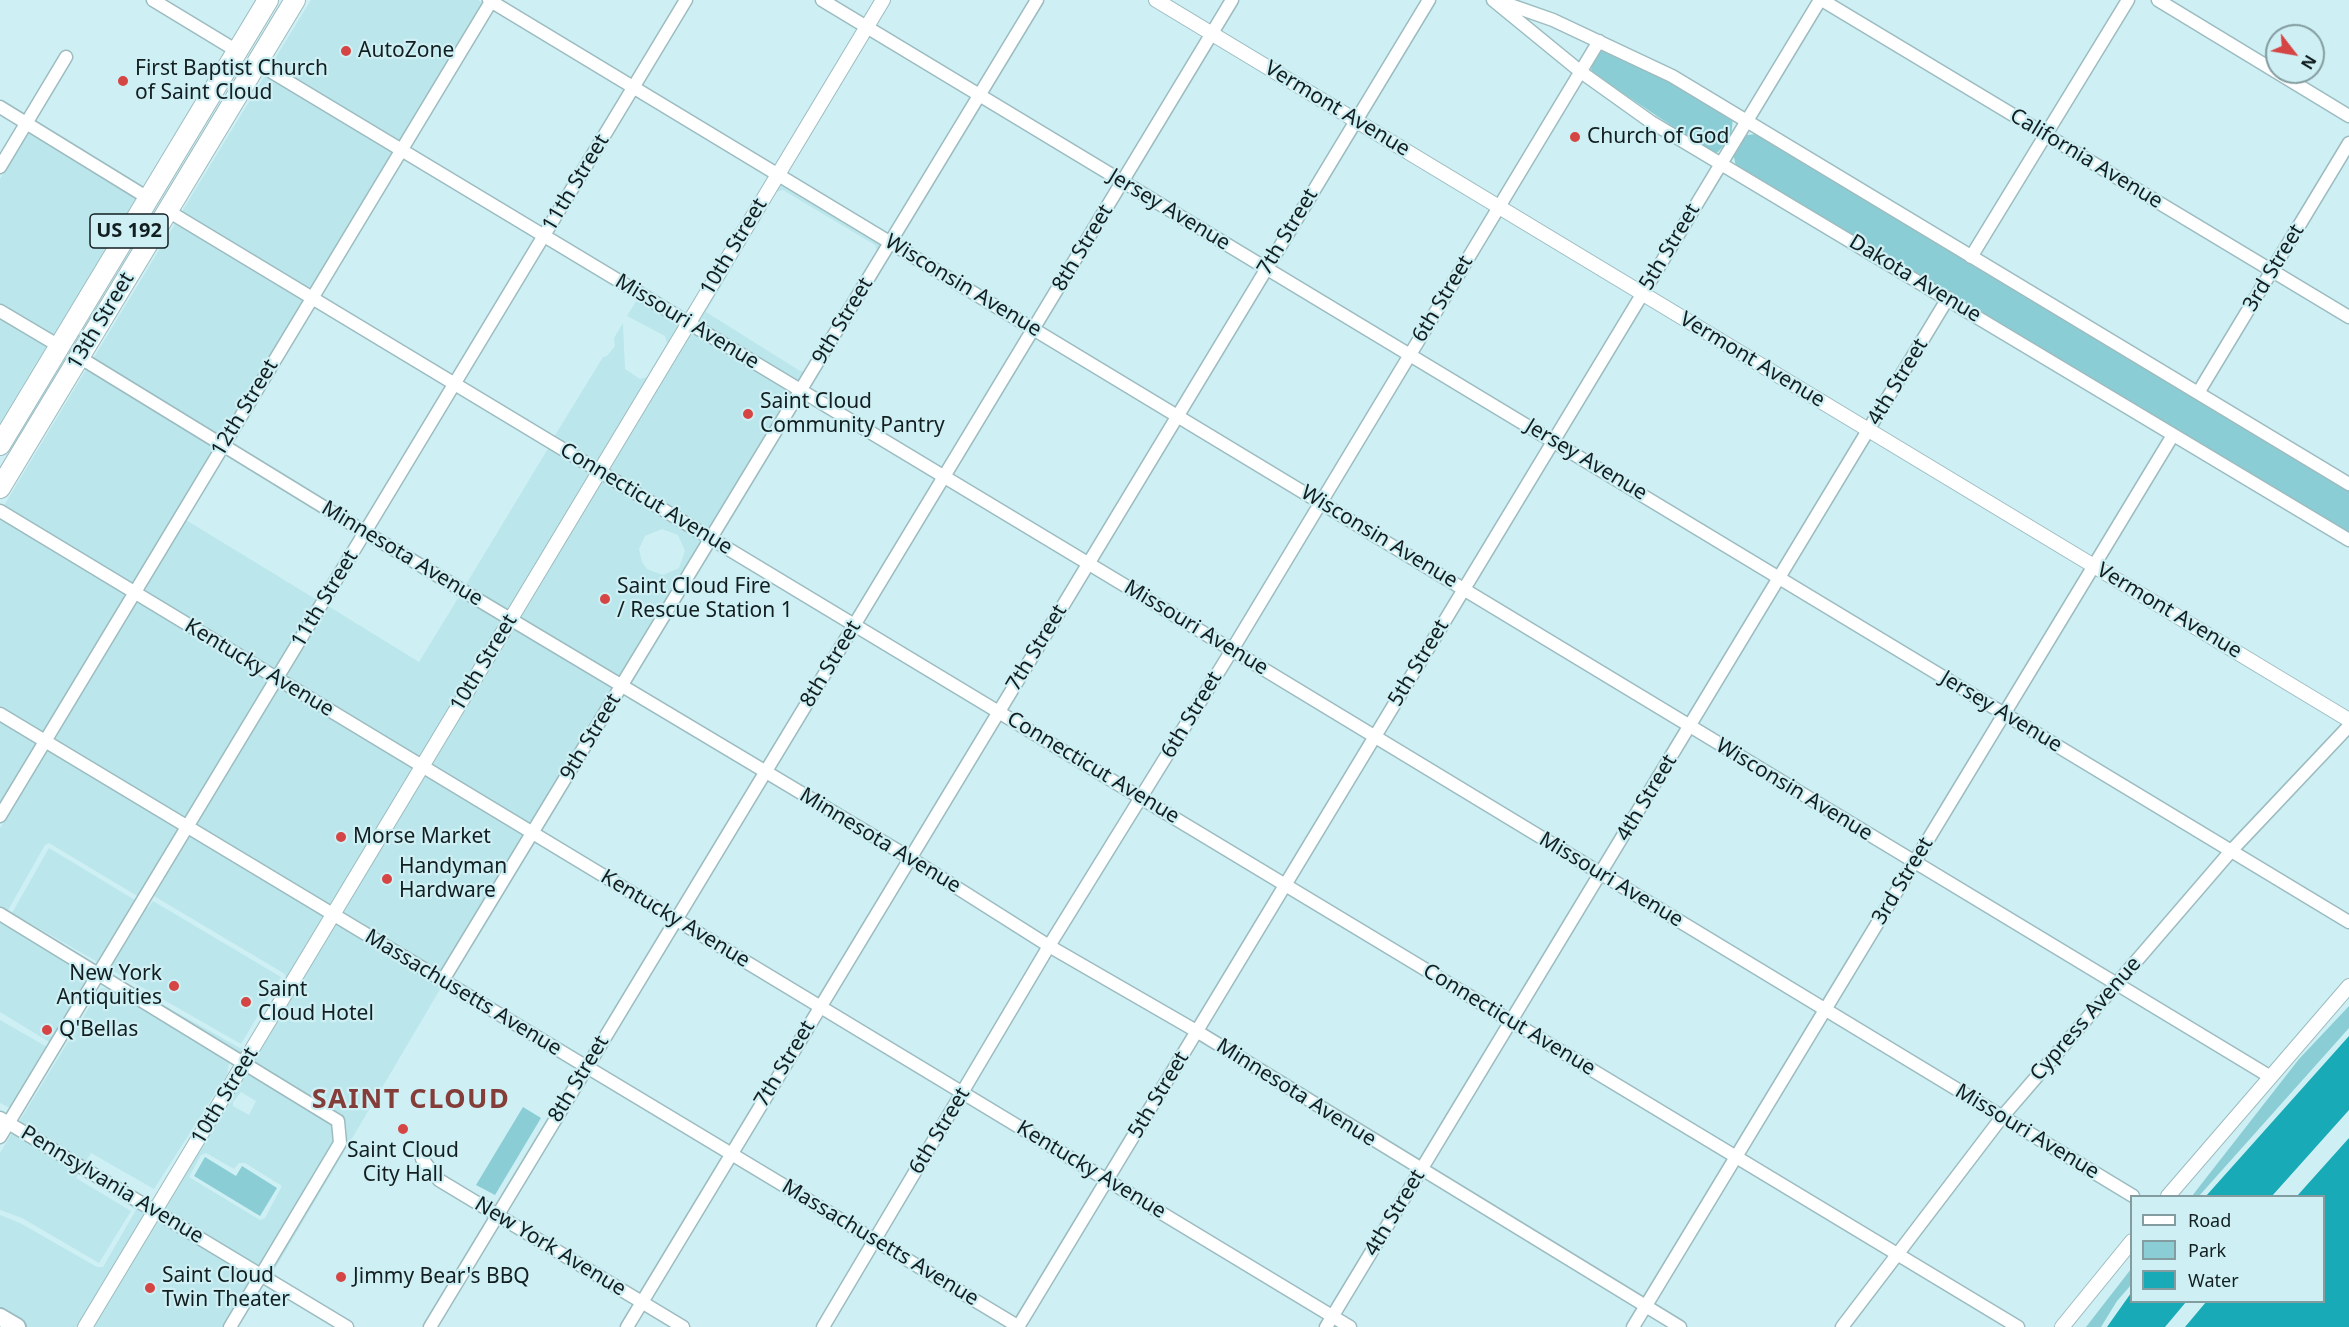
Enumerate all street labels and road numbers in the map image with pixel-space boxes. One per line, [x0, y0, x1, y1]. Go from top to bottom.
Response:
street label: Vermont Avenue [1260, 56, 1414, 162]
street label: California Avenue [2005, 103, 2167, 215]
street label: 11th Street [537, 130, 615, 236]
street label: Jersey Avenue [1104, 164, 1234, 256]
street label: 7th Street [1252, 184, 1324, 280]
street label: 10th Street [695, 194, 773, 300]
street label: 5th Street [1634, 199, 1706, 295]
street label: 8th Street [1047, 200, 1119, 296]
road number: US 192 [90, 214, 168, 248]
street label: 3rd Street [2238, 220, 2310, 316]
street label: Wisconsin Avenue [880, 229, 1046, 343]
street label: Dakota Avenue [1844, 230, 1986, 328]
street label: 6th Street [1407, 251, 1479, 347]
street label: 13th Street [62, 268, 140, 374]
street label: Missouri Avenue [610, 269, 764, 375]
street label: 9th Street [807, 273, 879, 369]
street label: Vermont Avenue [1675, 307, 1829, 413]
street label: 4th Street [1862, 334, 1934, 430]
street label: 12th Street [206, 355, 284, 461]
street label: Jersey Avenue [1521, 414, 1651, 506]
street label: Connecticut Avenue [555, 438, 737, 560]
street label: Wisconsin Avenue [1296, 480, 1462, 594]
street label: Minnesota Avenue [317, 496, 487, 612]
street label: 11th Street [286, 546, 364, 652]
street label: Vermont Avenue [2092, 558, 2246, 664]
street label: Missouri Avenue [1119, 575, 1273, 681]
street label: 7th Street [1001, 600, 1073, 696]
street label: 10th Street [445, 610, 523, 716]
street label: Kentucky Avenue [180, 614, 338, 722]
street label: 5th Street [1383, 615, 1455, 711]
street label: 8th Street [795, 616, 867, 712]
street label: Jersey Avenue [1936, 666, 2066, 758]
street label: 6th Street [1156, 667, 1228, 763]
street label: 9th Street [555, 689, 627, 785]
street label: Connecticut Avenue [1002, 707, 1184, 829]
street label: Wisconsin Avenue [1711, 733, 1877, 847]
street label: 4th Street [1611, 750, 1683, 846]
street label: Minnesota Avenue [795, 783, 965, 899]
street label: Missouri Avenue [1534, 827, 1688, 933]
street label: 3rd Street [1867, 833, 1939, 929]
street label: Kentucky Avenue [596, 865, 754, 973]
street label: Massachusetts Avenue [360, 924, 566, 1062]
street label: Cypress Avenue [2025, 952, 2147, 1086]
street label: Connecticut Avenue [1418, 959, 1600, 1081]
street label: 7th Street [749, 1016, 821, 1112]
street label: 8th Street [543, 1031, 615, 1127]
street label: Minnesota Avenue [1211, 1034, 1381, 1152]
street label: 10th Street [186, 1043, 264, 1149]
street label: 5th Street [1123, 1047, 1195, 1143]
street label: Missouri Avenue [1950, 1079, 2104, 1185]
street label: 6th Street [904, 1083, 976, 1179]
street label: Kentucky Avenue [1012, 1116, 1170, 1224]
street label: Pennsylvania Avenue [16, 1121, 208, 1249]
street label: 4th Street [1359, 1165, 1431, 1261]
street label: Massachusetts Avenue [777, 1174, 983, 1312]
street label: New York Avenue [470, 1192, 630, 1302]

